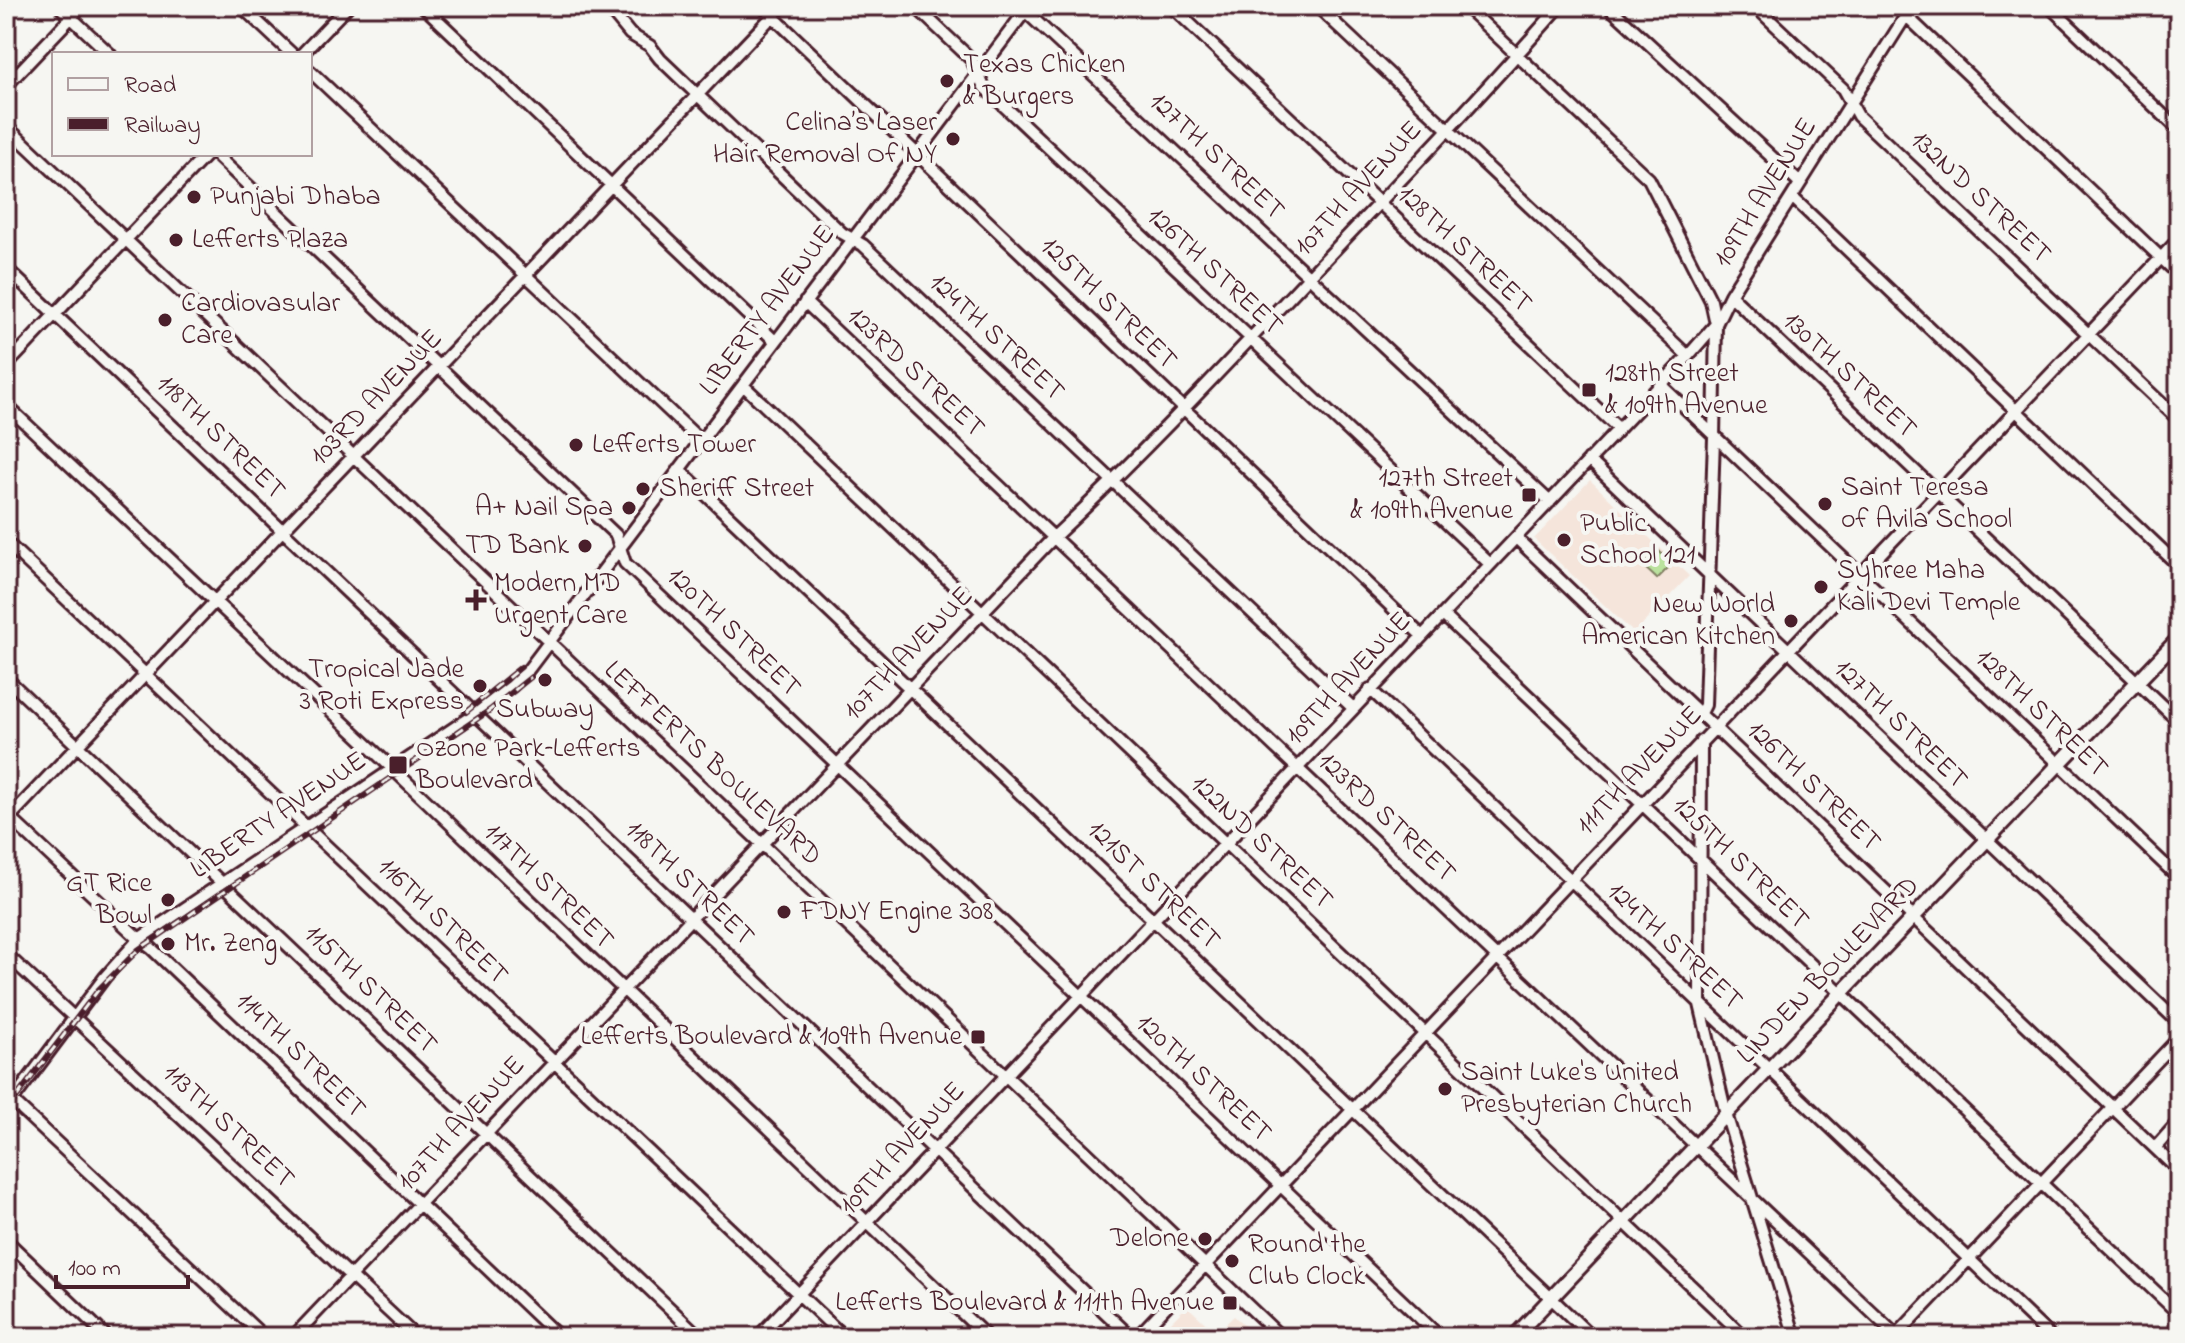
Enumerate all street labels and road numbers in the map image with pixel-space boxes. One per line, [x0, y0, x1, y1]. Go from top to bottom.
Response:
street label: 127TH STREET [1139, 83, 1293, 231]
street label: 109TH AVENUE [1704, 110, 1828, 276]
street label: 107TH AVENUE [1285, 112, 1433, 266]
street label: 132ND STREET [1900, 122, 2060, 274]
street label: 128TH STREET [1387, 176, 1541, 324]
street label: 126TH STREET [1136, 198, 1292, 346]
street label: LIBERTY AVENUE [690, 217, 846, 405]
street label: 125TH STREET [1030, 228, 1186, 380]
street label: 124TH STREET [919, 264, 1073, 412]
street label: 123RD STREET [836, 298, 994, 448]
street label: 130TH STREET [1772, 303, 1926, 449]
street label: 103RD AVENUE [301, 320, 453, 476]
street label: 118TH STREET [146, 365, 294, 511]
street label: 120TH STREET [656, 558, 810, 708]
street label: 107TH AVENUE [834, 578, 984, 730]
street label: 109TH AVENUE [1276, 603, 1422, 755]
street label: 128TH STREET [1965, 639, 2117, 789]
street label: 127TH STREET [1823, 650, 1977, 800]
street label: LEFFERTS BOULEVARD [594, 652, 830, 876]
street label: 111TH AVENUE [1567, 697, 1713, 845]
street label: 126TH STREET [1736, 712, 1890, 862]
street label: LIBERTY AVENUE [183, 742, 375, 890]
street label: 123RD STREET [1307, 743, 1465, 893]
street label: 122ND STREET [1180, 766, 1342, 920]
street label: 125TH STREET [1662, 788, 1818, 940]
street label: 118TH STREET [615, 811, 763, 957]
street label: 121ST STREET [1077, 811, 1229, 961]
street label: 117TH STREET [473, 814, 623, 960]
street label: 116TH STREET [367, 849, 517, 995]
street label: LINDEN BOULEVARD [1728, 868, 1930, 1074]
street label: 124TH STREET [1597, 873, 1751, 1021]
street label: 115TH STREET [294, 915, 446, 1065]
street label: 114TH STREET [225, 983, 375, 1129]
street label: 120TH STREET [1125, 1005, 1281, 1153]
street label: 107TH AVENUE [388, 1047, 536, 1201]
street label: 113TH STREET [153, 1055, 303, 1199]
street label: 109TH AVENUE [830, 1073, 976, 1225]

